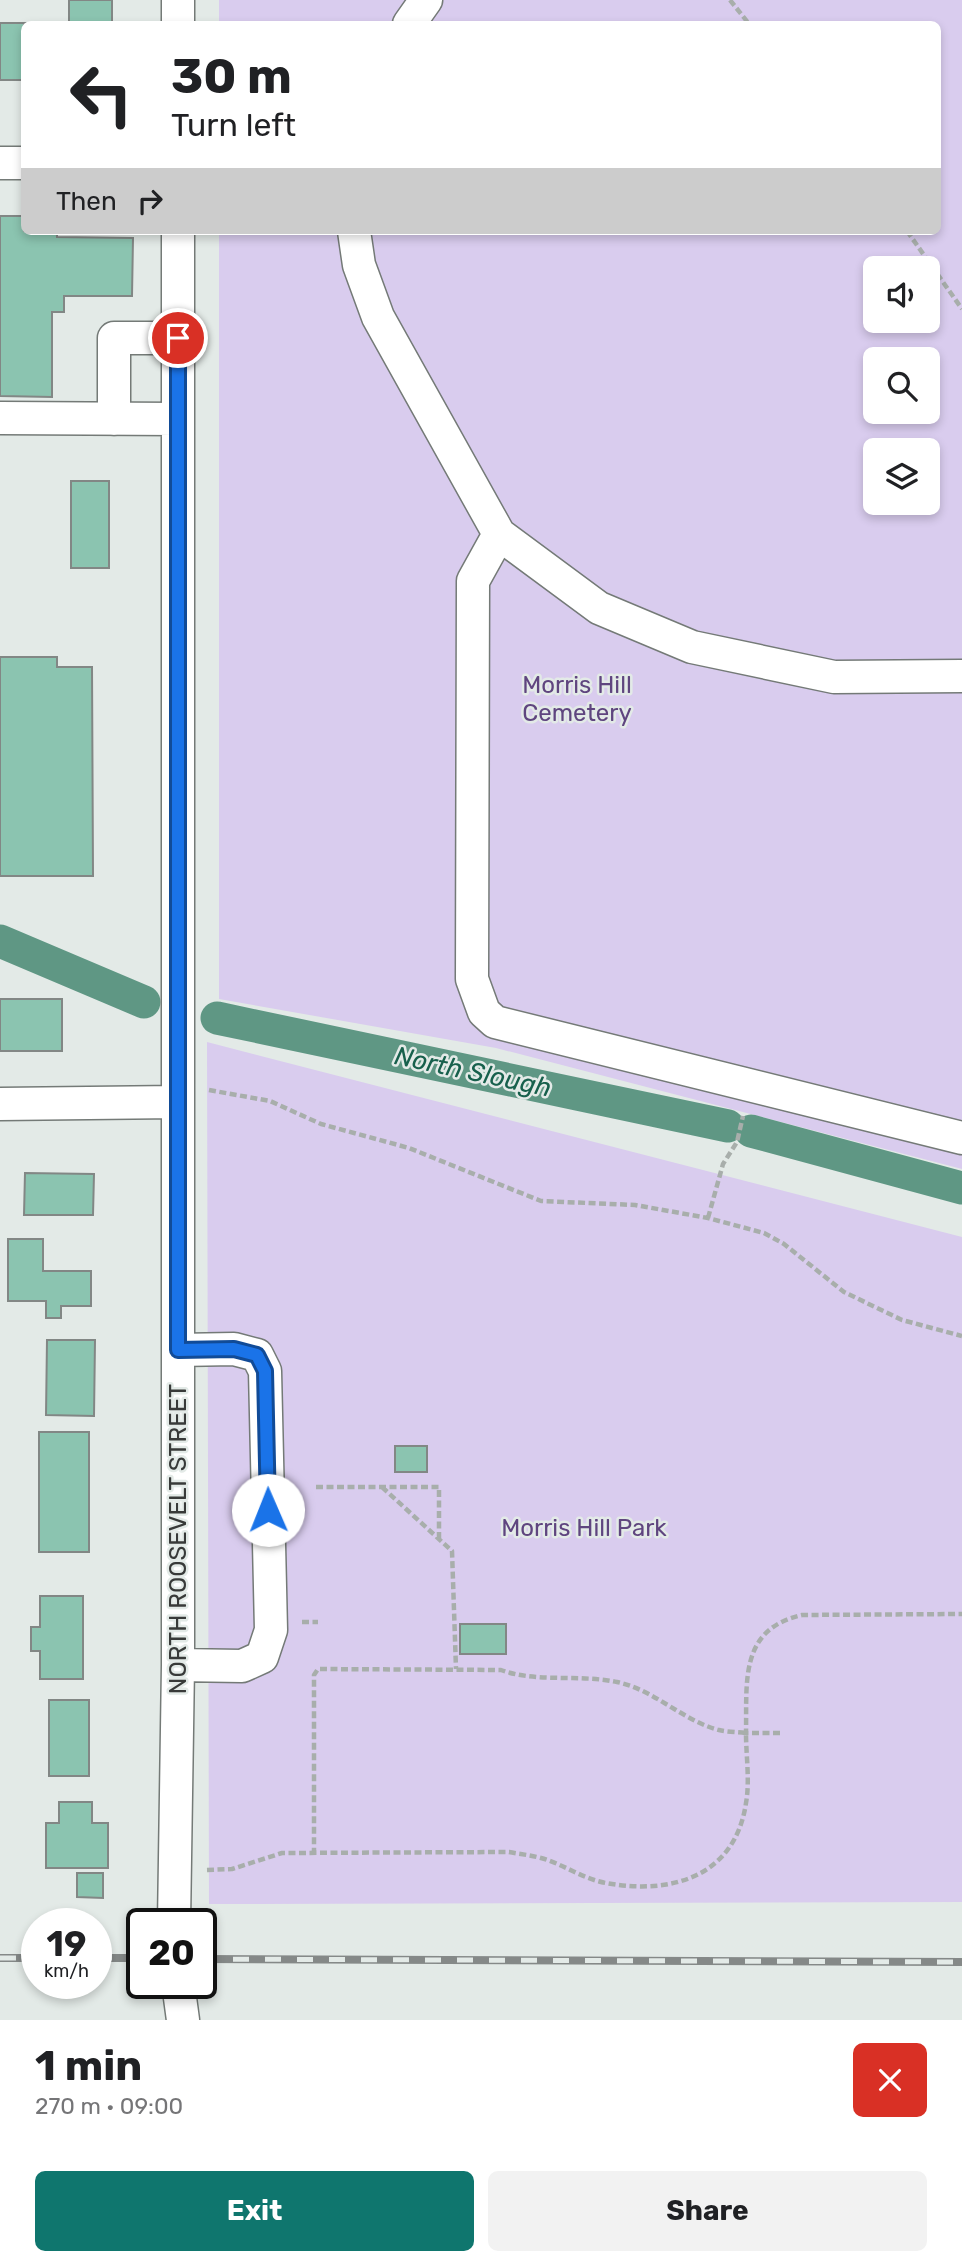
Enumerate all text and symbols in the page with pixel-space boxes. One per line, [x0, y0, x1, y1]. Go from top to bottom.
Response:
text: 30 m [171, 47, 292, 105]
icon: left [56, 49, 147, 140]
text: Turn left [171, 106, 296, 144]
icon: right [131, 182, 169, 220]
text: Then [56, 186, 117, 217]
map controls [863, 256, 940, 515]
button: sound [863, 256, 940, 333]
pin [148, 308, 208, 368]
icon: arrive [159, 319, 197, 357]
button: search [863, 347, 940, 424]
button: layers [863, 438, 940, 515]
park label: Morris Hill Cemetery [522, 671, 632, 727]
water label: North Slough [392, 1040, 554, 1104]
street label: NORTH ROOSEVELT STREET [164, 1384, 192, 1694]
position arrow [231, 1473, 305, 1547]
park label: Morris Hill Park [501, 1514, 667, 1542]
speed limit sign: 20 [126, 1908, 217, 1999]
text: 19 [47, 1923, 86, 1965]
text: km/h [44, 1960, 89, 1982]
text: 1 min [35, 2041, 142, 2091]
button: close [853, 2043, 927, 2117]
text: 270 m · 09:00 [35, 2092, 183, 2120]
button: Exit [35, 2171, 474, 2251]
button: Share [488, 2171, 927, 2251]

